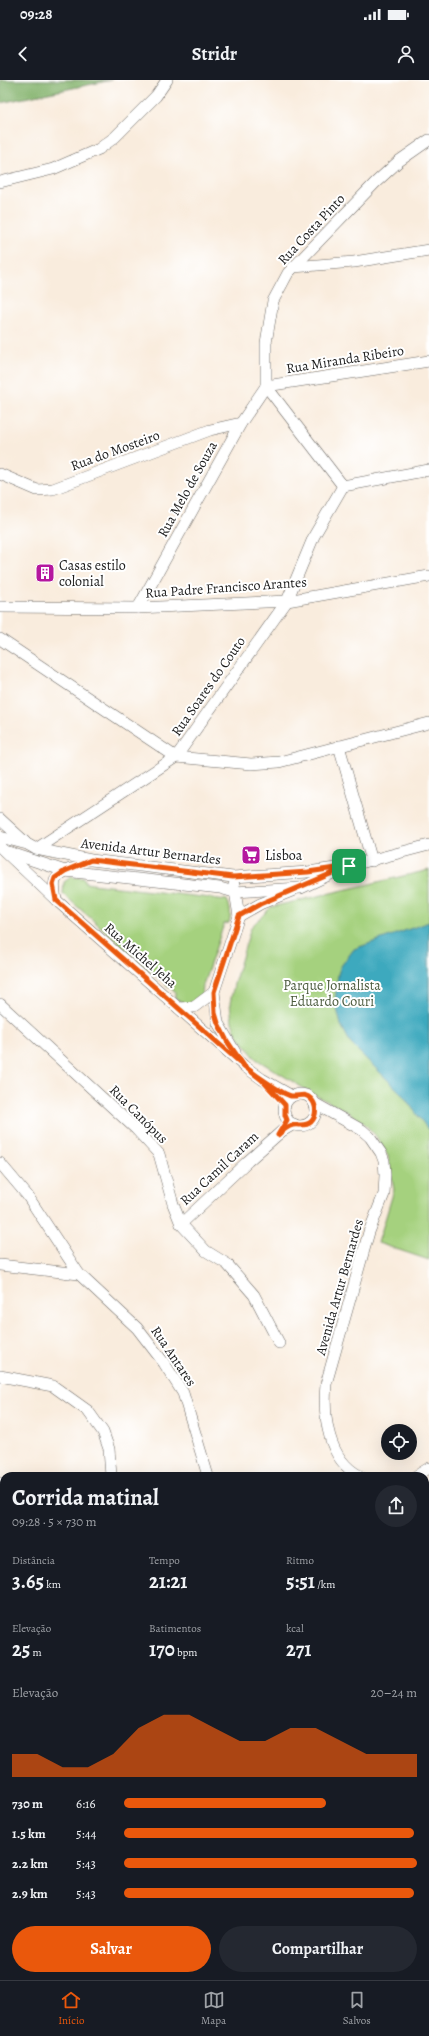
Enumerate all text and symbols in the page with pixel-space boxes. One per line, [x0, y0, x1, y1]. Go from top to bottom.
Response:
text: 09:28 [20, 4, 53, 24]
text: Stridr [192, 42, 237, 66]
icon: back [12, 43, 34, 65]
icon: person [395, 43, 417, 65]
street label: Rua Costa Pinto [273, 190, 349, 269]
street label: Rua Miranda Ribeiro [285, 341, 405, 378]
street label: Rua do Mosteiro [68, 426, 162, 475]
street label: Rua Melo de Souza [153, 437, 222, 541]
place label: Casas estilo colonial [59, 556, 126, 591]
building icon: Casas estilo colonial [34, 562, 56, 584]
street label: Rua Padre Francisco Arantes [145, 572, 307, 603]
street label: Rua Soares do Couto [167, 633, 250, 740]
street label: Avenida Artur Bernardes [79, 833, 222, 870]
supermarket icon: Lisboa [240, 844, 262, 866]
place label: Lisboa [265, 846, 303, 865]
pin [332, 849, 366, 883]
icon: arrive [338, 855, 360, 877]
street label: Rua Michel Jeha [100, 918, 182, 993]
park label: Parque Jornalista Eduardo Couri [283, 976, 381, 1011]
street label: Rua Canópus [105, 1081, 172, 1148]
street label: Rua Camil Caram [176, 1127, 263, 1210]
street label: Avenida Artur Bernardes [311, 1217, 368, 1358]
street label: Rua Antares [146, 1322, 201, 1390]
map controls [381, 1424, 417, 1460]
button: locate [381, 1424, 417, 1460]
text: Corrida matinal [12, 1483, 159, 1513]
button: share [375, 1485, 417, 1527]
text: 09:28 · 5 × 730 m [12, 1513, 97, 1530]
text: Distância [12, 1553, 55, 1568]
text: Tempo [149, 1553, 180, 1568]
text: Ritmo [286, 1553, 314, 1568]
text: 3.65 [12, 1568, 44, 1595]
text: 21:21 [149, 1568, 187, 1595]
text: 5:51 [286, 1568, 315, 1595]
text: km [44, 1577, 61, 1592]
text: /km [315, 1577, 335, 1592]
text: Elevação [12, 1621, 51, 1636]
text: Batimentos [149, 1621, 201, 1636]
text: kcal [286, 1621, 304, 1636]
text: 25 [12, 1636, 30, 1663]
text: 170 [149, 1636, 175, 1663]
text: 271 [286, 1636, 311, 1663]
text: m [30, 1645, 42, 1660]
text: bpm [175, 1645, 198, 1660]
text: Elevação [12, 1684, 58, 1701]
text: 20–24 m [371, 1684, 417, 1701]
text: 730 m [12, 1795, 43, 1812]
text: 6:16 [76, 1795, 96, 1812]
text: 1.5 km [12, 1825, 46, 1842]
text: 5:44 [76, 1825, 96, 1842]
text: 2.2 km [12, 1855, 48, 1872]
text: 5:43 [76, 1855, 96, 1872]
text: 2.9 km [12, 1885, 48, 1902]
text: 5:43 [76, 1885, 96, 1902]
button: Salvar [12, 1926, 211, 1972]
button: Compartilhar [219, 1926, 417, 1972]
tab: Início [58, 1989, 84, 2028]
tab: Mapa [201, 1989, 226, 2028]
tab: Salvos [343, 1989, 371, 2028]

